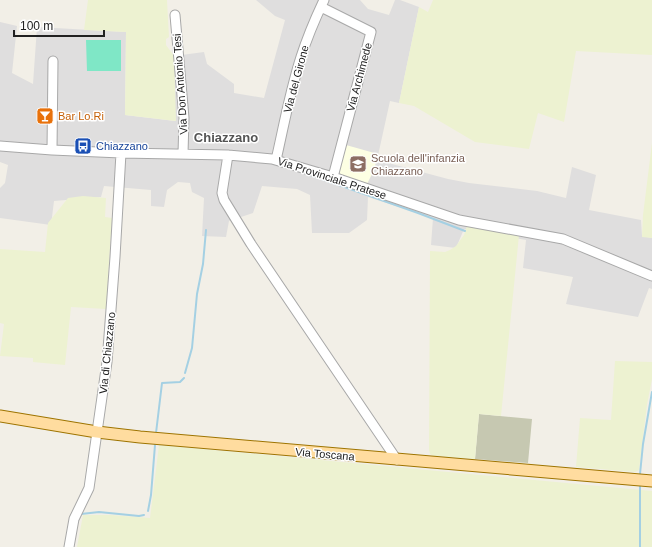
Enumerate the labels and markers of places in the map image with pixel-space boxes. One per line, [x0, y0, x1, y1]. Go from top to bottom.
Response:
bar icon: Bar Lo.Ri [35, 106, 55, 126]
place label: Bar Lo.Ri [58, 110, 104, 122]
bus stop icon: Chiazzano [73, 136, 93, 156]
place label: Chiazzano [96, 140, 148, 152]
place label: Scuola dell'infanzia Chiazzano [371, 152, 466, 177]
school or university icon: Scuola dell'infanzia Chiazzano [348, 154, 368, 174]

